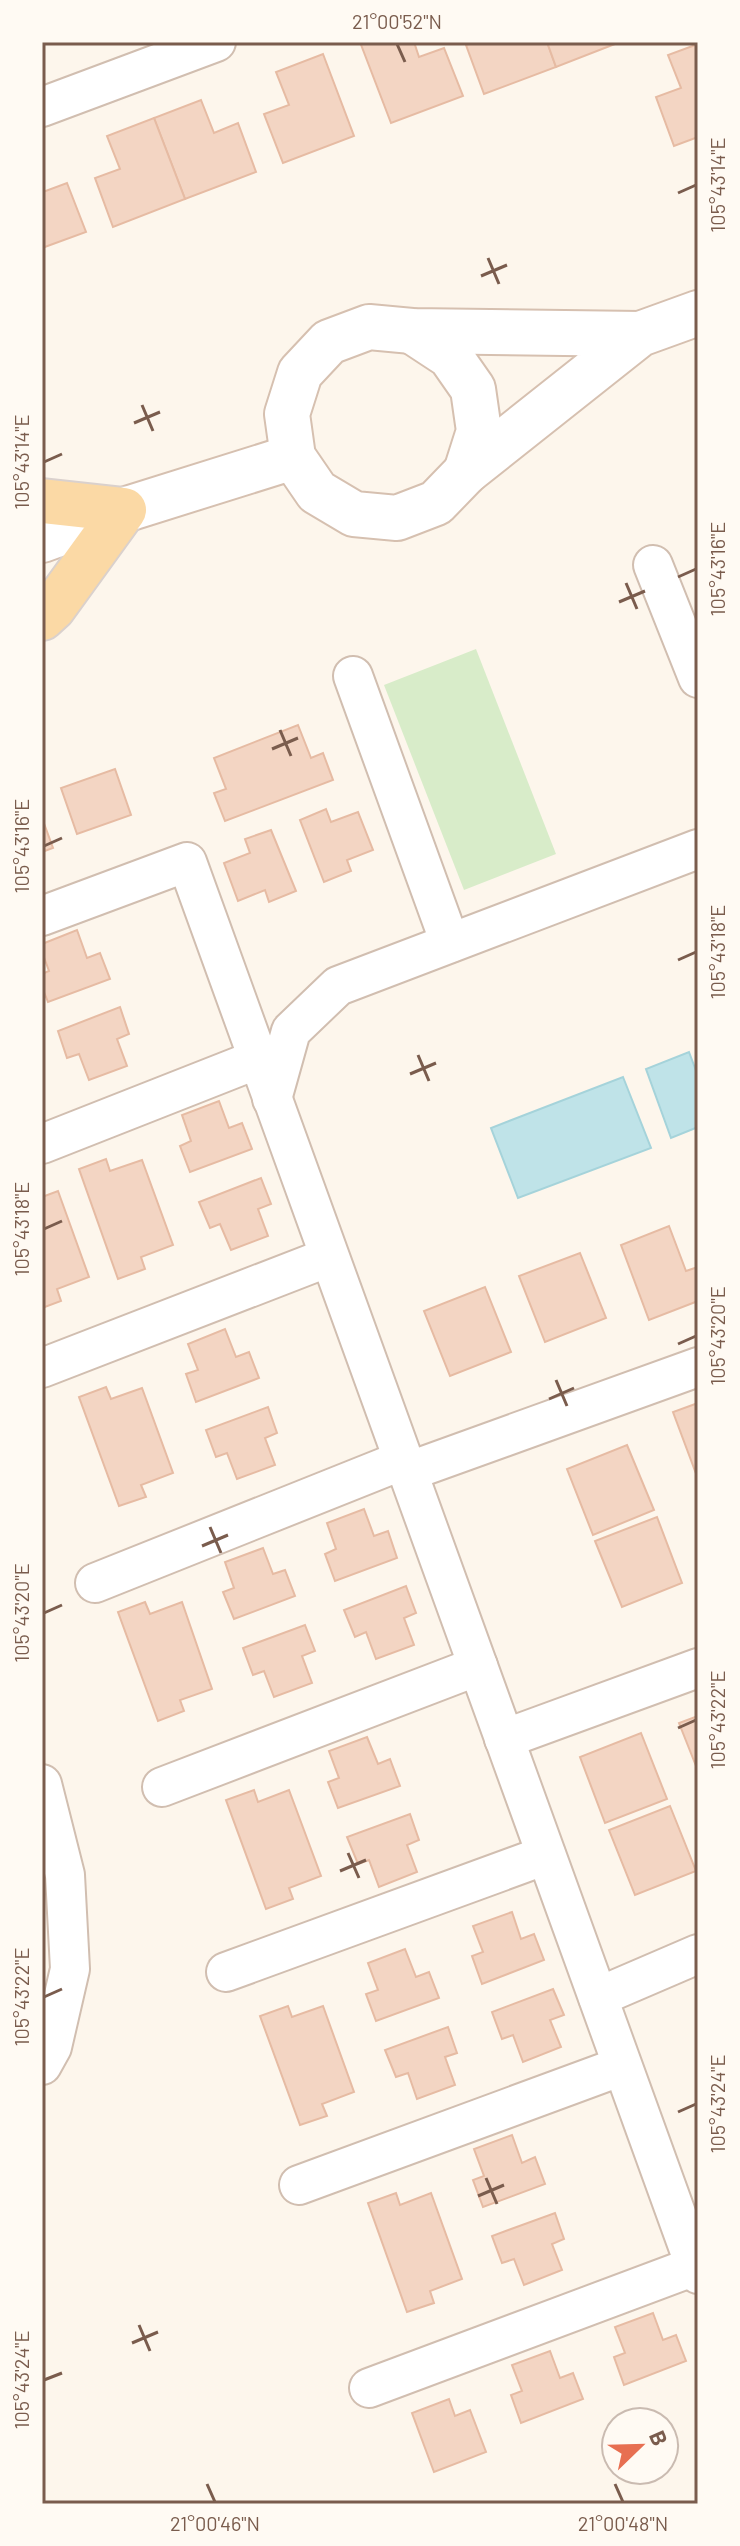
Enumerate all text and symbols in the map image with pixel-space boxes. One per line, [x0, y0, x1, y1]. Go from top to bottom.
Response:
text: 21°00'52"N [352, 9, 442, 33]
text: 105°43'14"E [705, 137, 729, 233]
text: 105°43'14"E [9, 414, 33, 510]
text: 105°43'16"E [705, 522, 729, 616]
text: 105°43'16"E [9, 799, 33, 893]
text: 105°43'18"E [705, 905, 729, 999]
text: 105°43'18"E [9, 1182, 33, 1276]
text: 105°43'20"E [705, 1286, 729, 1386]
text: 105°43'20"E [9, 1563, 33, 1663]
text: 105°43'22"E [705, 1671, 729, 1769]
text: 105°43'22"E [9, 1948, 33, 2046]
text: 105°43'24"E [705, 2055, 729, 2153]
text: 105°43'24"E [9, 2331, 33, 2429]
north arrow [600, 2406, 680, 2486]
text: B [645, 2426, 674, 2449]
text: 21°00'46"N [170, 2511, 260, 2535]
text: 21°00'48"N [578, 2511, 668, 2535]

